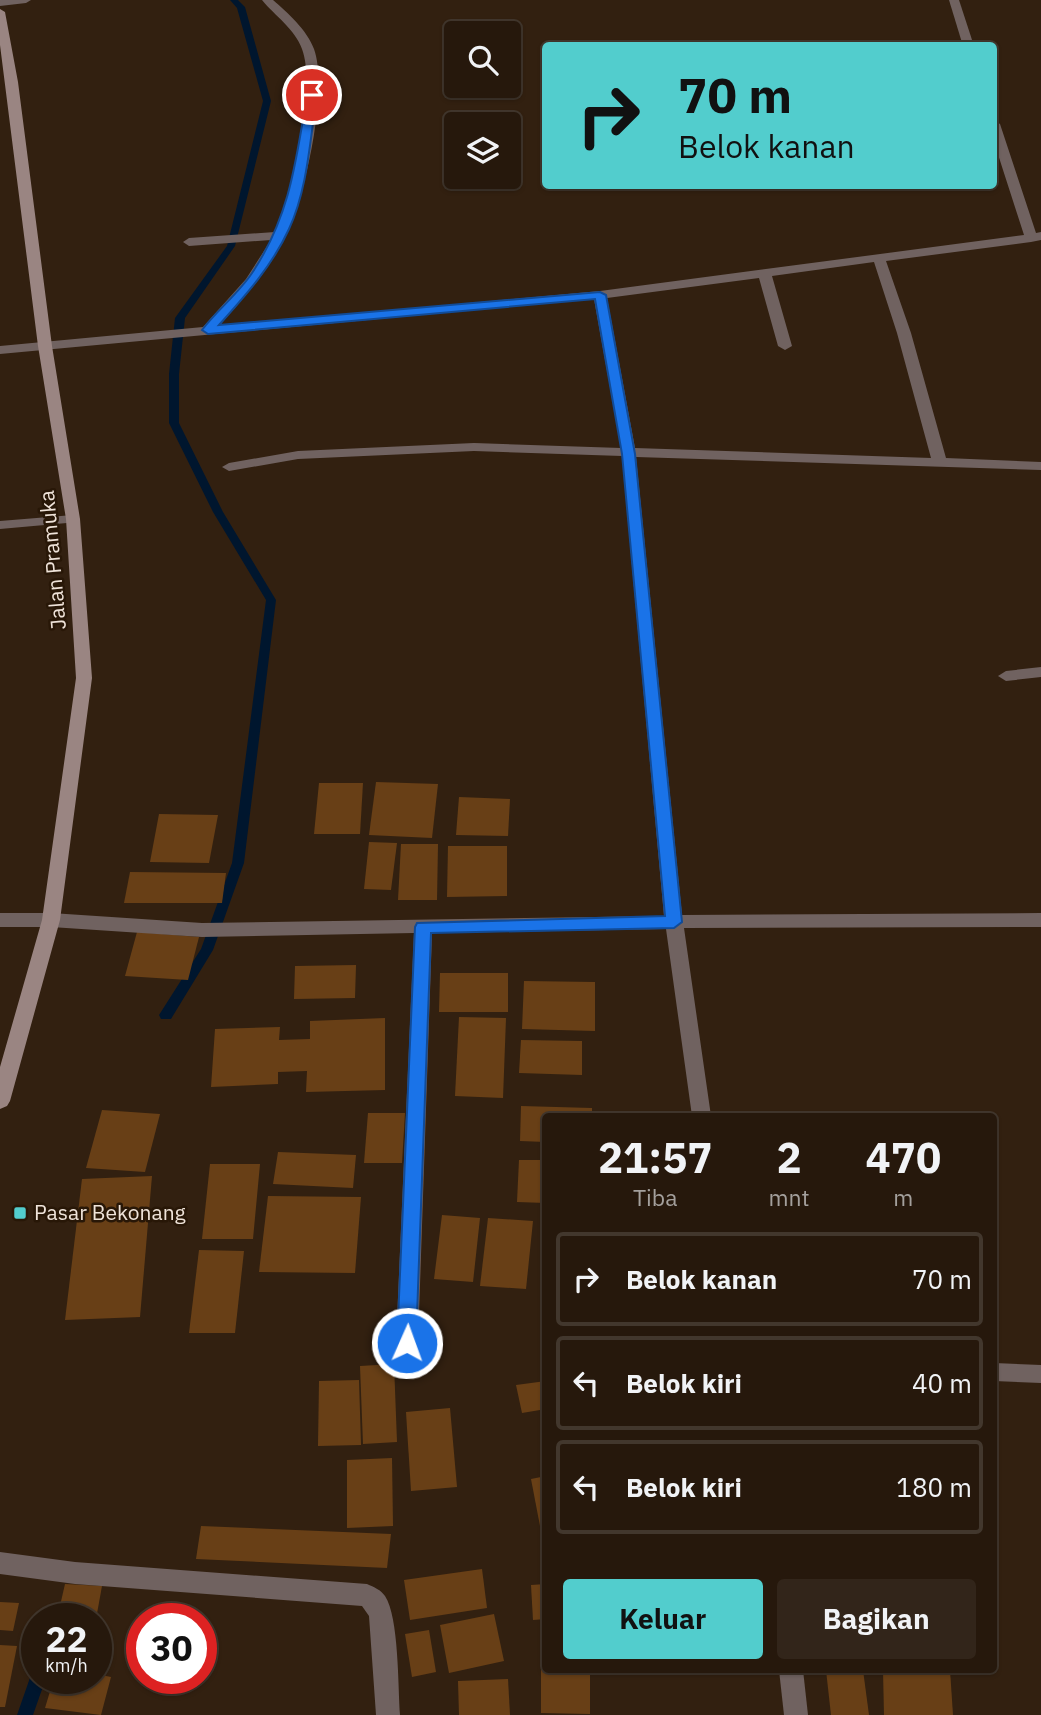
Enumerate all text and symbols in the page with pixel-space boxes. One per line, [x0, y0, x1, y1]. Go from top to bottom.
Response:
map controls [444, 21, 521, 189]
button: search [444, 21, 521, 98]
text: 70 m [678, 63, 792, 126]
pin [282, 65, 342, 125]
icon: right [563, 70, 654, 161]
icon: arrive [293, 76, 331, 114]
button: layers [444, 112, 521, 189]
text: Belok kanan [678, 125, 855, 167]
street label: Jalan Pramuka [32, 489, 72, 631]
text: 21:57 [598, 1130, 713, 1185]
text: 2 [776, 1130, 802, 1185]
text: 470 [866, 1130, 941, 1185]
text: Tiba [633, 1182, 677, 1212]
text: mnt [768, 1182, 810, 1212]
text: m [893, 1182, 913, 1212]
place label: Pasar Bekonang [34, 1198, 186, 1226]
marker: Pasar Bekonang [12, 1205, 28, 1221]
icon: right [567, 1260, 605, 1298]
text: Belok kanan [626, 1262, 777, 1296]
text: 70 m [912, 1262, 972, 1296]
position arrow [370, 1306, 444, 1380]
icon: left [567, 1364, 605, 1402]
text: Belok kiri [626, 1366, 742, 1400]
text: 40 m [912, 1366, 972, 1400]
icon: left [567, 1468, 605, 1506]
text: Belok kiri [626, 1470, 742, 1504]
text: 180 m [896, 1470, 972, 1504]
button: Keluar [563, 1579, 763, 1659]
button: Bagikan [777, 1579, 976, 1659]
speed limit sign: 30 [126, 1603, 217, 1694]
text: 22 [45, 1616, 88, 1662]
text: km/h [45, 1654, 88, 1677]

